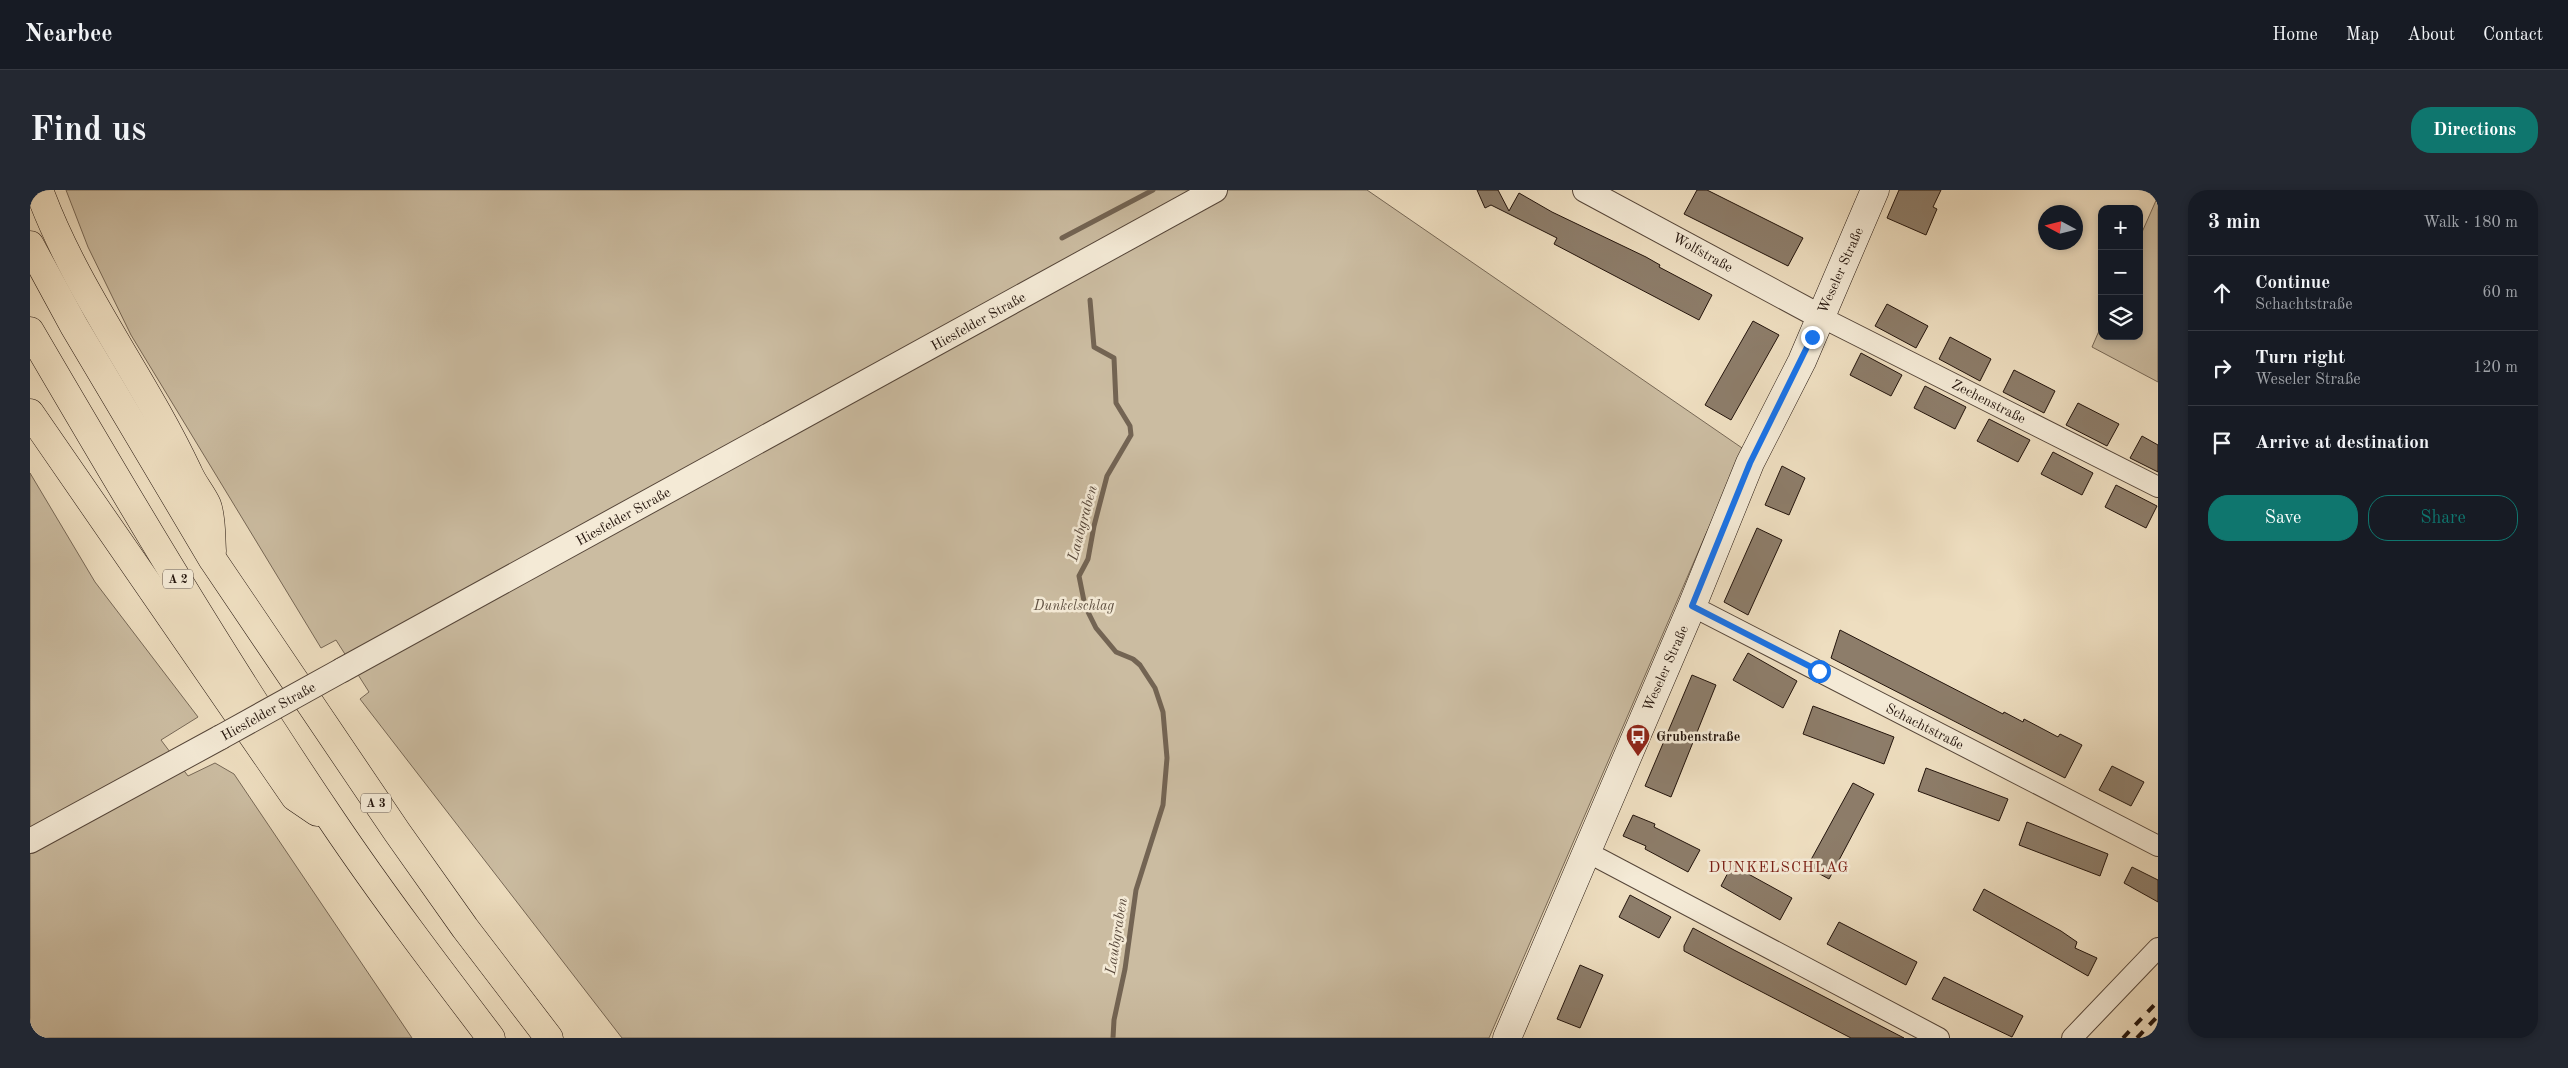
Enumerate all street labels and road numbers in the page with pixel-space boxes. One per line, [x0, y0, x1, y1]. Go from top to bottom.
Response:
street label: Weseler Straße [1816, 225, 1866, 315]
street label: Wolfstraße [1670, 231, 1735, 275]
street label: Hiesfelder Straße [929, 290, 1028, 354]
street label: Zechenstraße [1949, 377, 2028, 426]
street label: Hiesfelder Straße [574, 485, 673, 549]
road number: A 2 [163, 569, 193, 588]
street label: Weseler Straße [1641, 623, 1691, 713]
street label: Hiesfelder Straße [219, 680, 318, 744]
street label: Schachtstraße [1883, 701, 1966, 753]
road number: A 3 [361, 794, 391, 812]

